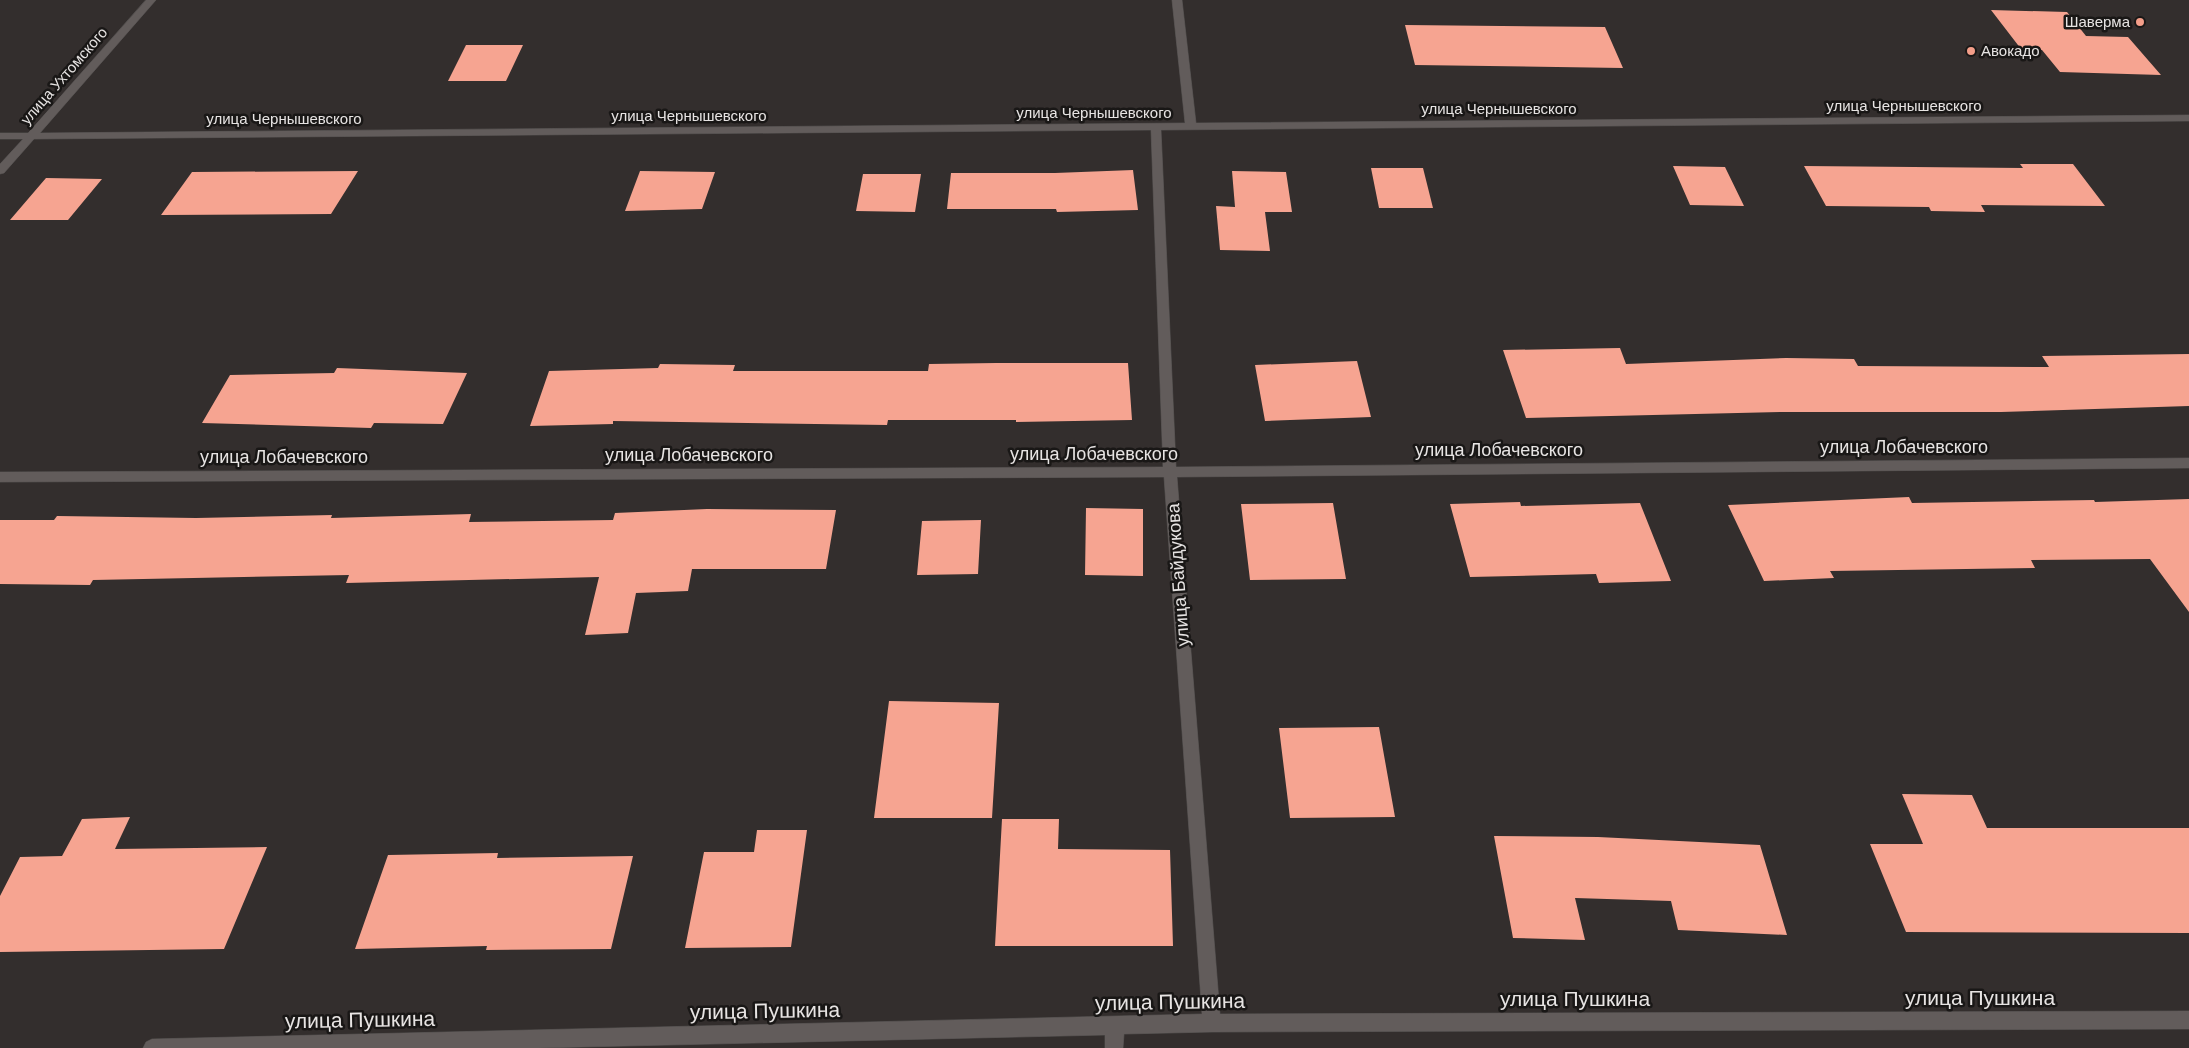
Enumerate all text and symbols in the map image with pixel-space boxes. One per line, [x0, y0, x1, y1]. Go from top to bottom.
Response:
place label: Шаверма [2065, 13, 2131, 30]
marker: Шаверма [2134, 16, 2146, 28]
street label: улица Ухтомского [17, 24, 110, 128]
place label: Авокадо [1981, 42, 2039, 59]
marker: Авокадо [1965, 45, 1977, 57]
street label: улица Чернышевского [1826, 97, 1982, 114]
street label: улица Чернышевского [1421, 100, 1577, 117]
street label: улица Чернышевского [1016, 104, 1172, 121]
street label: улица Чернышевского [611, 107, 767, 124]
street label: улица Чернышевского [206, 110, 362, 127]
street label: улица Лобачевского [1820, 437, 1988, 457]
street label: улица Лобачевского [1415, 440, 1583, 460]
street label: улица Лобачевского [1010, 444, 1178, 464]
street label: улица Лобачевского [605, 445, 773, 465]
street label: улица Лобачевского [200, 447, 368, 467]
street label: улица Байдукова [1163, 502, 1193, 647]
street label: улица Пушкина [1905, 986, 2055, 1009]
street label: улица Пушкина [1500, 987, 1650, 1010]
street label: улица Пушкина [1095, 989, 1246, 1014]
street label: улица Пушкина [690, 998, 841, 1023]
street label: улица Пушкина [285, 1007, 436, 1032]

